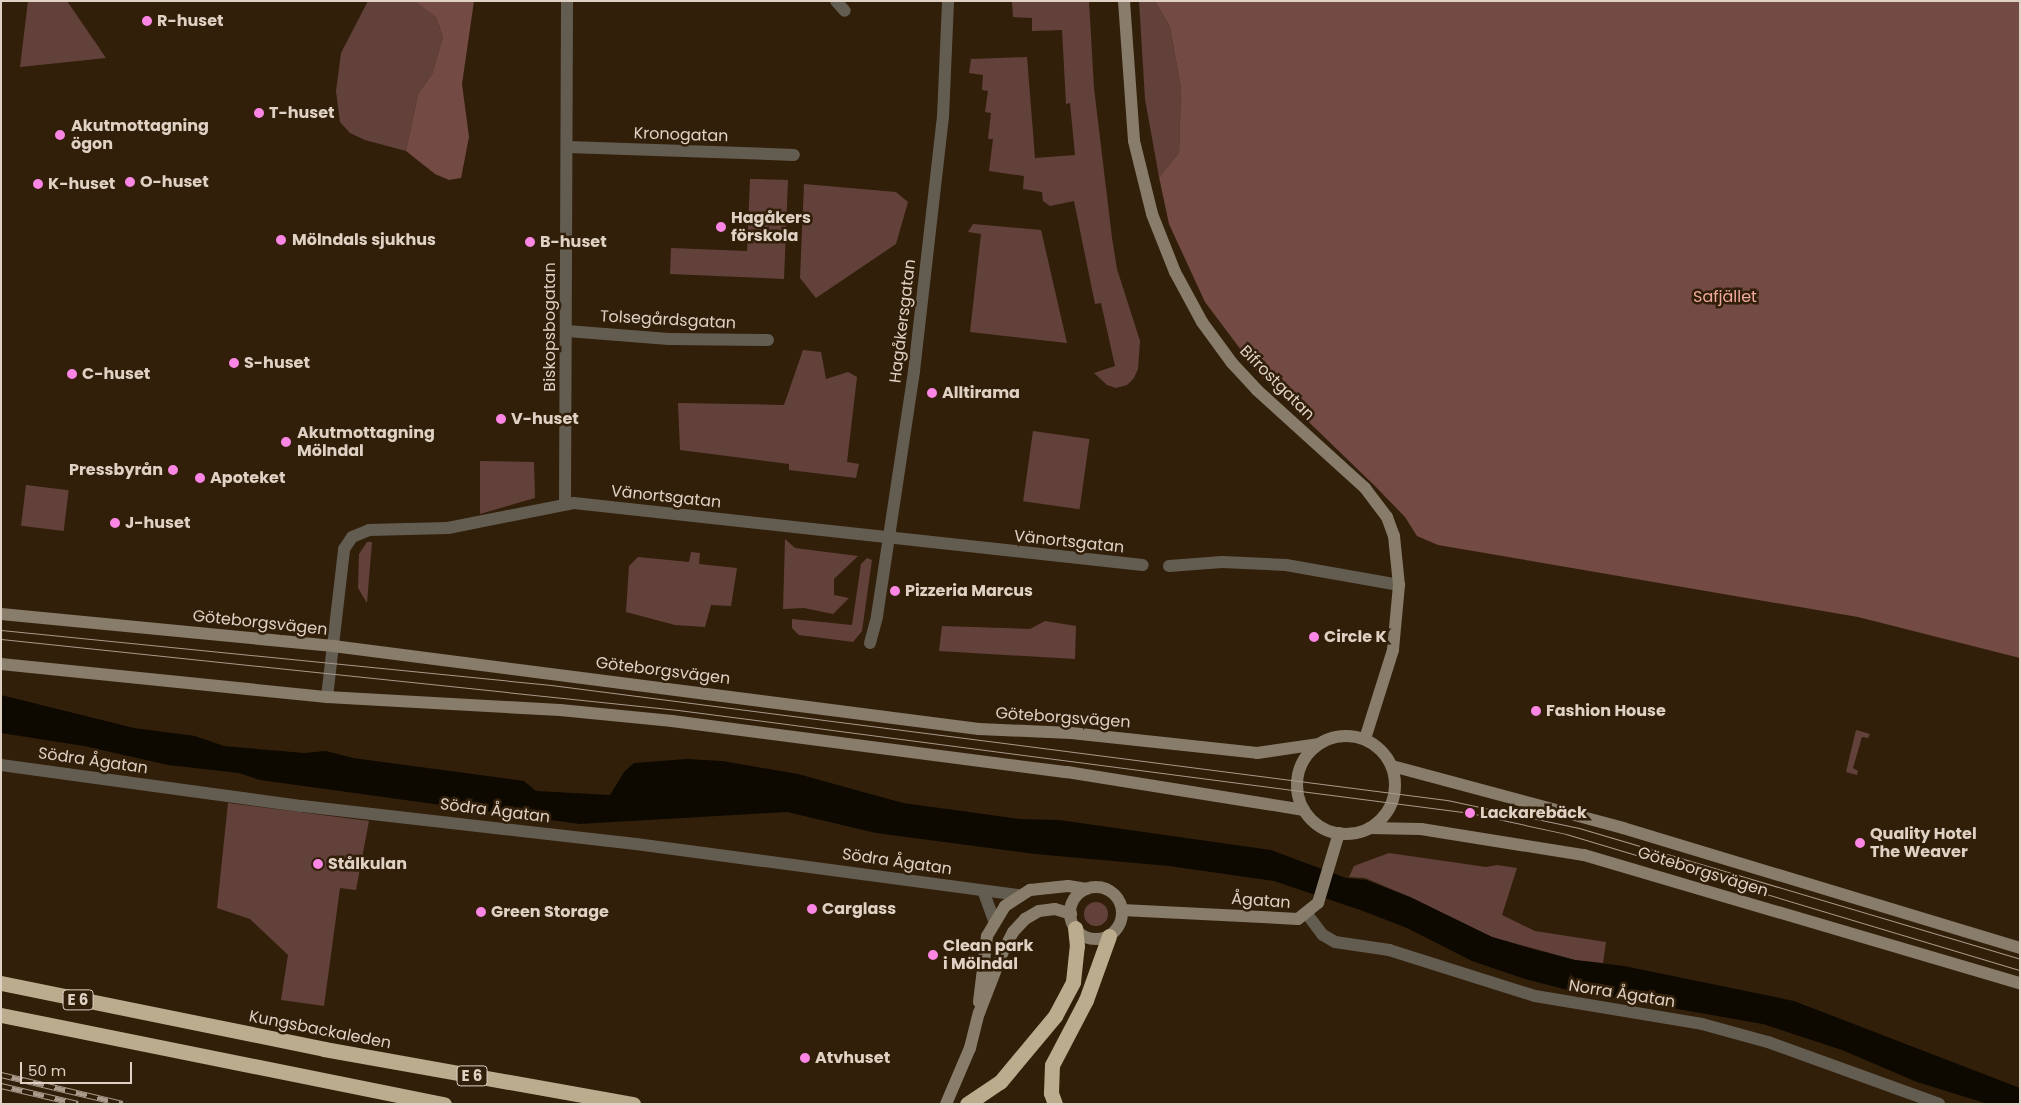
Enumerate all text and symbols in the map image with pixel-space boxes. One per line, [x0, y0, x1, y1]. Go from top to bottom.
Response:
place label: R-huset [157, 11, 224, 31]
marker: R-huset [141, 15, 153, 27]
place label: T-huset [269, 103, 335, 123]
marker: T-huset [253, 107, 265, 119]
place label: Akutmottagning ögon [71, 116, 209, 154]
street label: Kronogatan [633, 124, 729, 146]
marker: Akutmottagning ögon [53, 128, 67, 142]
place label: O-huset [140, 172, 209, 192]
place label: K-huset [48, 174, 115, 194]
marker: O-huset [124, 176, 136, 188]
marker: K-huset [32, 178, 44, 190]
place label: Hagåkers förskola [731, 208, 811, 246]
marker: Hagåkers förskola [715, 221, 727, 233]
place label: Mölndals sjukhus [292, 230, 436, 250]
place label: B-huset [540, 232, 607, 252]
marker: Mölndals sjukhus [274, 233, 288, 247]
marker: B-huset [524, 236, 536, 248]
street label: Hagåkersgatan [886, 258, 920, 384]
street label: Biskopsbogatan [540, 262, 560, 392]
park label: Safjället [1693, 287, 1757, 307]
street label: Tolsegårdsgatan [599, 307, 737, 333]
street label: Bifrostgatan [1236, 342, 1318, 424]
place label: S-huset [244, 353, 310, 373]
marker: S-huset [228, 357, 240, 369]
place label: C-huset [82, 364, 150, 384]
marker: C-huset [66, 368, 78, 380]
place label: Alltirama [942, 383, 1020, 403]
marker: Alltirama [926, 387, 938, 399]
place label: V-huset [511, 409, 579, 429]
marker: V-huset [495, 413, 507, 425]
place label: Akutmottagning Mölndal [297, 423, 435, 461]
marker: Akutmottagning Mölndal [279, 435, 293, 449]
place label: Pressbyrån [69, 460, 163, 480]
marker: Pressbyrån [167, 464, 179, 476]
place label: Apoteket [210, 468, 285, 488]
marker: Apoteket [194, 472, 206, 484]
street label: Vänortsgatan [610, 482, 722, 512]
place label: J-huset [125, 513, 190, 533]
marker: J-huset [109, 517, 121, 529]
street label: Vänortsgatan [1013, 527, 1125, 557]
place label: Pizzeria Marcus [905, 581, 1033, 601]
marker: Pizzeria Marcus [889, 585, 901, 597]
street label: Göteborgsvägen [192, 606, 328, 640]
place label: Circle K [1324, 627, 1387, 647]
marker: Circle K [1308, 631, 1320, 643]
street label: Göteborgsvägen [595, 653, 731, 689]
place label: Fashion House [1546, 701, 1666, 721]
street label: Göteborgsvägen [995, 704, 1131, 732]
marker: Fashion House [1530, 705, 1542, 717]
street label: Södra Ågatan [37, 744, 149, 778]
street label: Södra Ågatan [439, 795, 551, 827]
place label: Lackarebäck [1480, 803, 1587, 823]
marker: Lackarebäck [1464, 807, 1476, 819]
place label: Quality Hotel The Weaver [1870, 824, 1977, 862]
marker: Quality Hotel The Weaver [1854, 837, 1866, 849]
street label: Göteborgsvägen [1635, 843, 1771, 901]
street label: Södra Ågatan [841, 845, 953, 879]
place label: Stålkulan [328, 854, 407, 874]
marker: Stålkulan [312, 858, 324, 870]
street label: Ågatan [1231, 889, 1291, 913]
place label: Carglass [822, 899, 896, 919]
place label: Green Storage [491, 902, 609, 922]
marker: Carglass [806, 903, 818, 915]
marker: Green Storage [475, 906, 487, 918]
place label: Clean park i Mölndal [943, 936, 1033, 974]
marker: Clean park i Mölndal [927, 949, 939, 961]
street label: Norra Ågatan [1567, 976, 1677, 1012]
road number: E 6 [62, 988, 94, 1012]
street label: Kungsbackaleden [247, 1007, 393, 1053]
place label: Atvhuset [815, 1048, 890, 1068]
scale bar [22, 1052, 135, 1084]
marker: Atvhuset [799, 1052, 811, 1064]
text: 50 m [28, 1060, 66, 1081]
road number: E 6 [456, 1064, 488, 1088]

